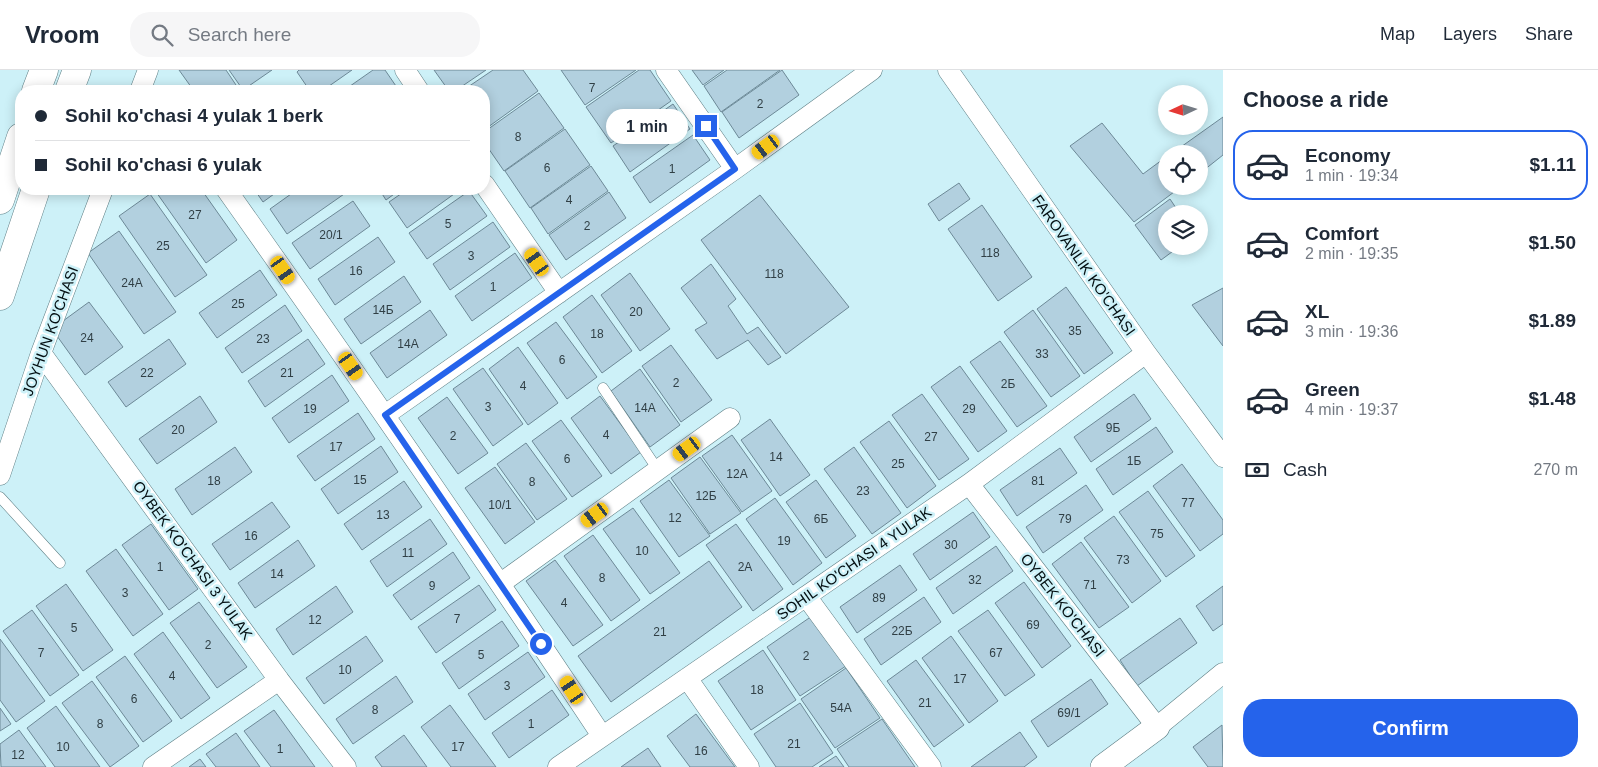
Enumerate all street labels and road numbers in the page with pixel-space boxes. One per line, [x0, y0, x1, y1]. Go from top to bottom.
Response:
street label: FAROVANLIK KO'CHASI [1029, 191, 1139, 339]
street label: JOYHUN KO'CHASI [19, 264, 81, 398]
street label: OYBEK KO'CHASI 3 YULAK [130, 477, 256, 643]
street label: SOHIL KO'CHASI 4 YULAK [774, 503, 934, 623]
street label: OYBEK KO'CHASI [1017, 550, 1109, 660]

